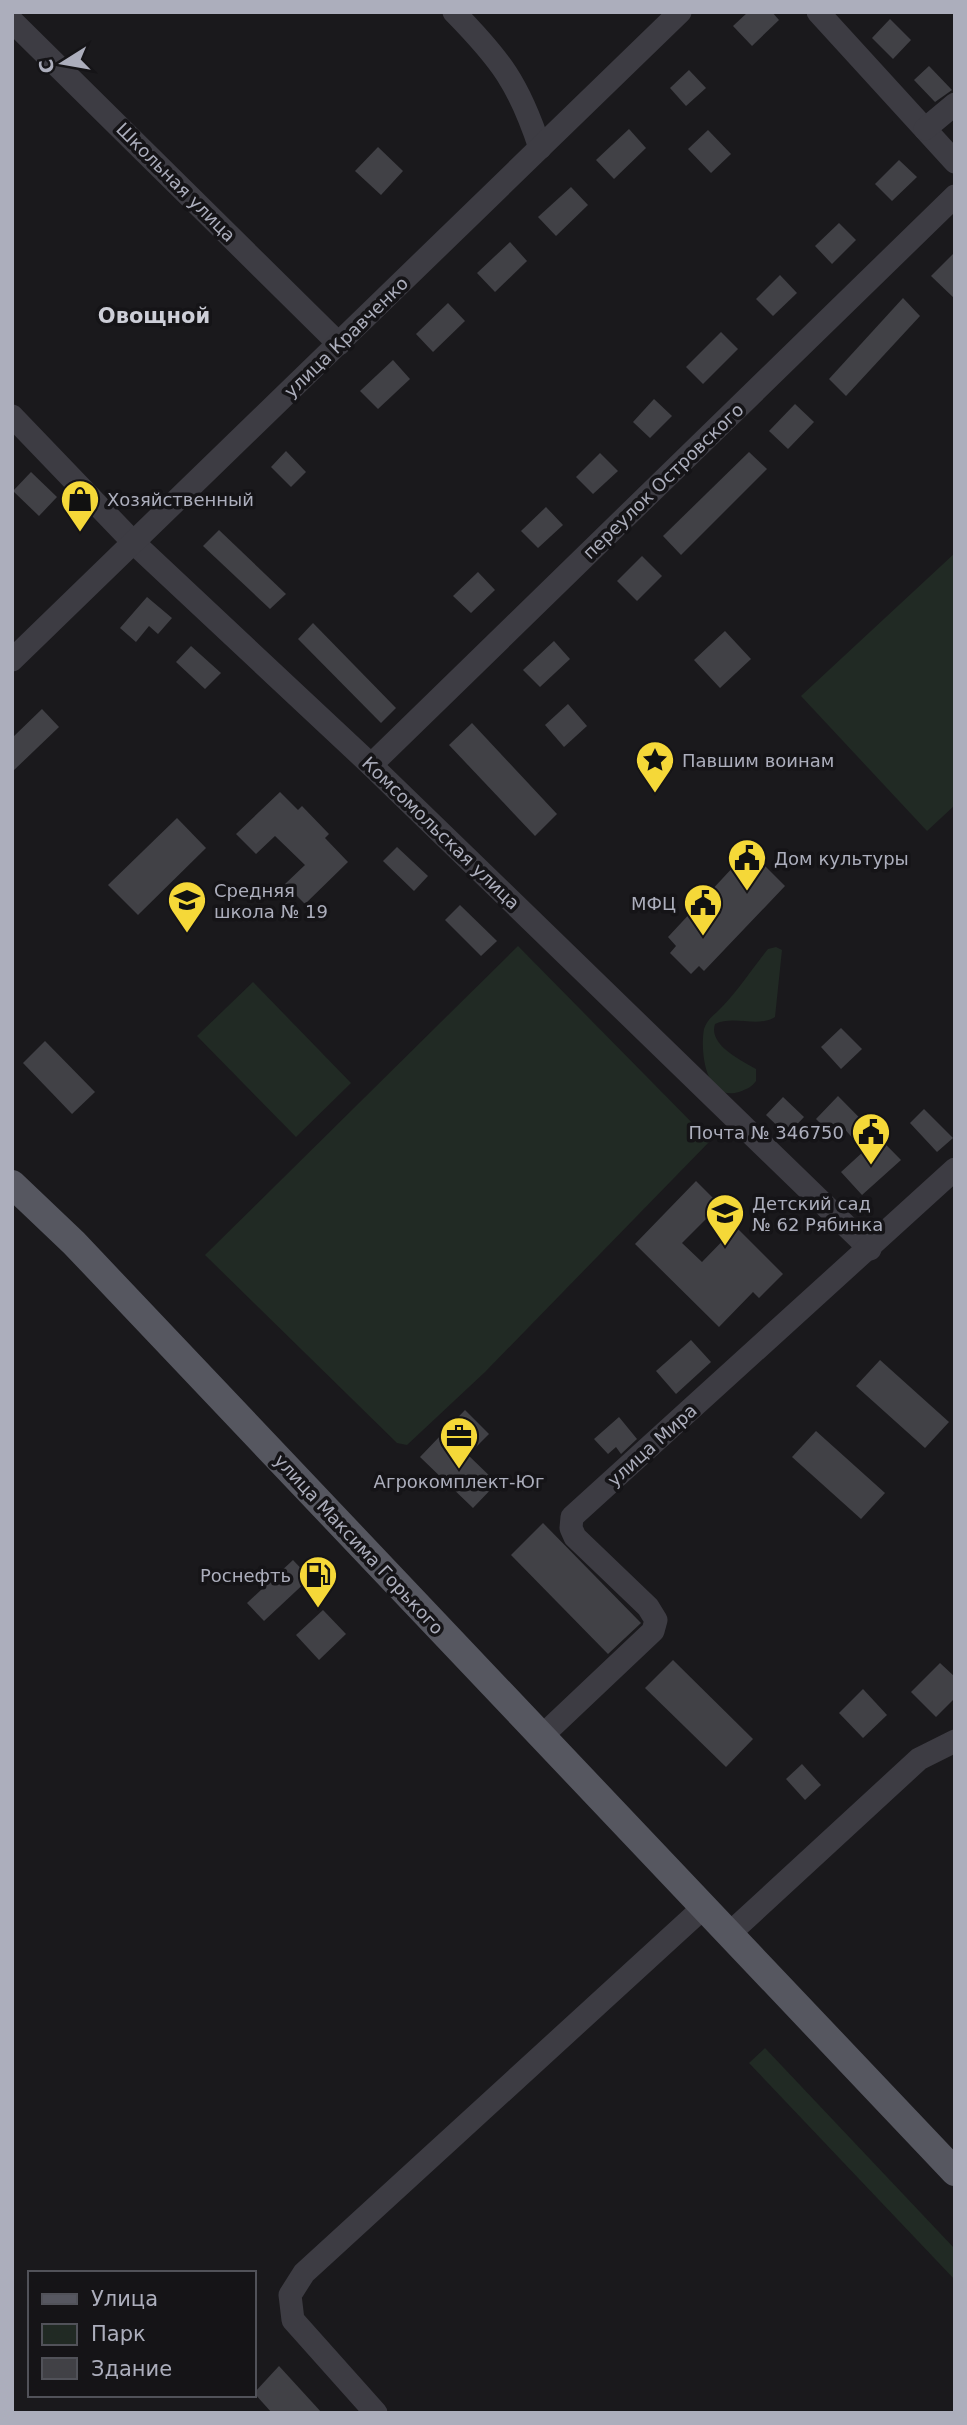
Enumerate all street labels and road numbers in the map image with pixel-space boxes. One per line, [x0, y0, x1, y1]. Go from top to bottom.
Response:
street label: Школьная улица [112, 118, 240, 246]
street label: улица Кравченко [280, 272, 412, 402]
street label: переулок Островского [578, 399, 748, 563]
street label: Комсомольская улица [358, 752, 524, 914]
street label: улица Мира [603, 1400, 701, 1490]
street label: улица Максима Горького [270, 1450, 448, 1638]

